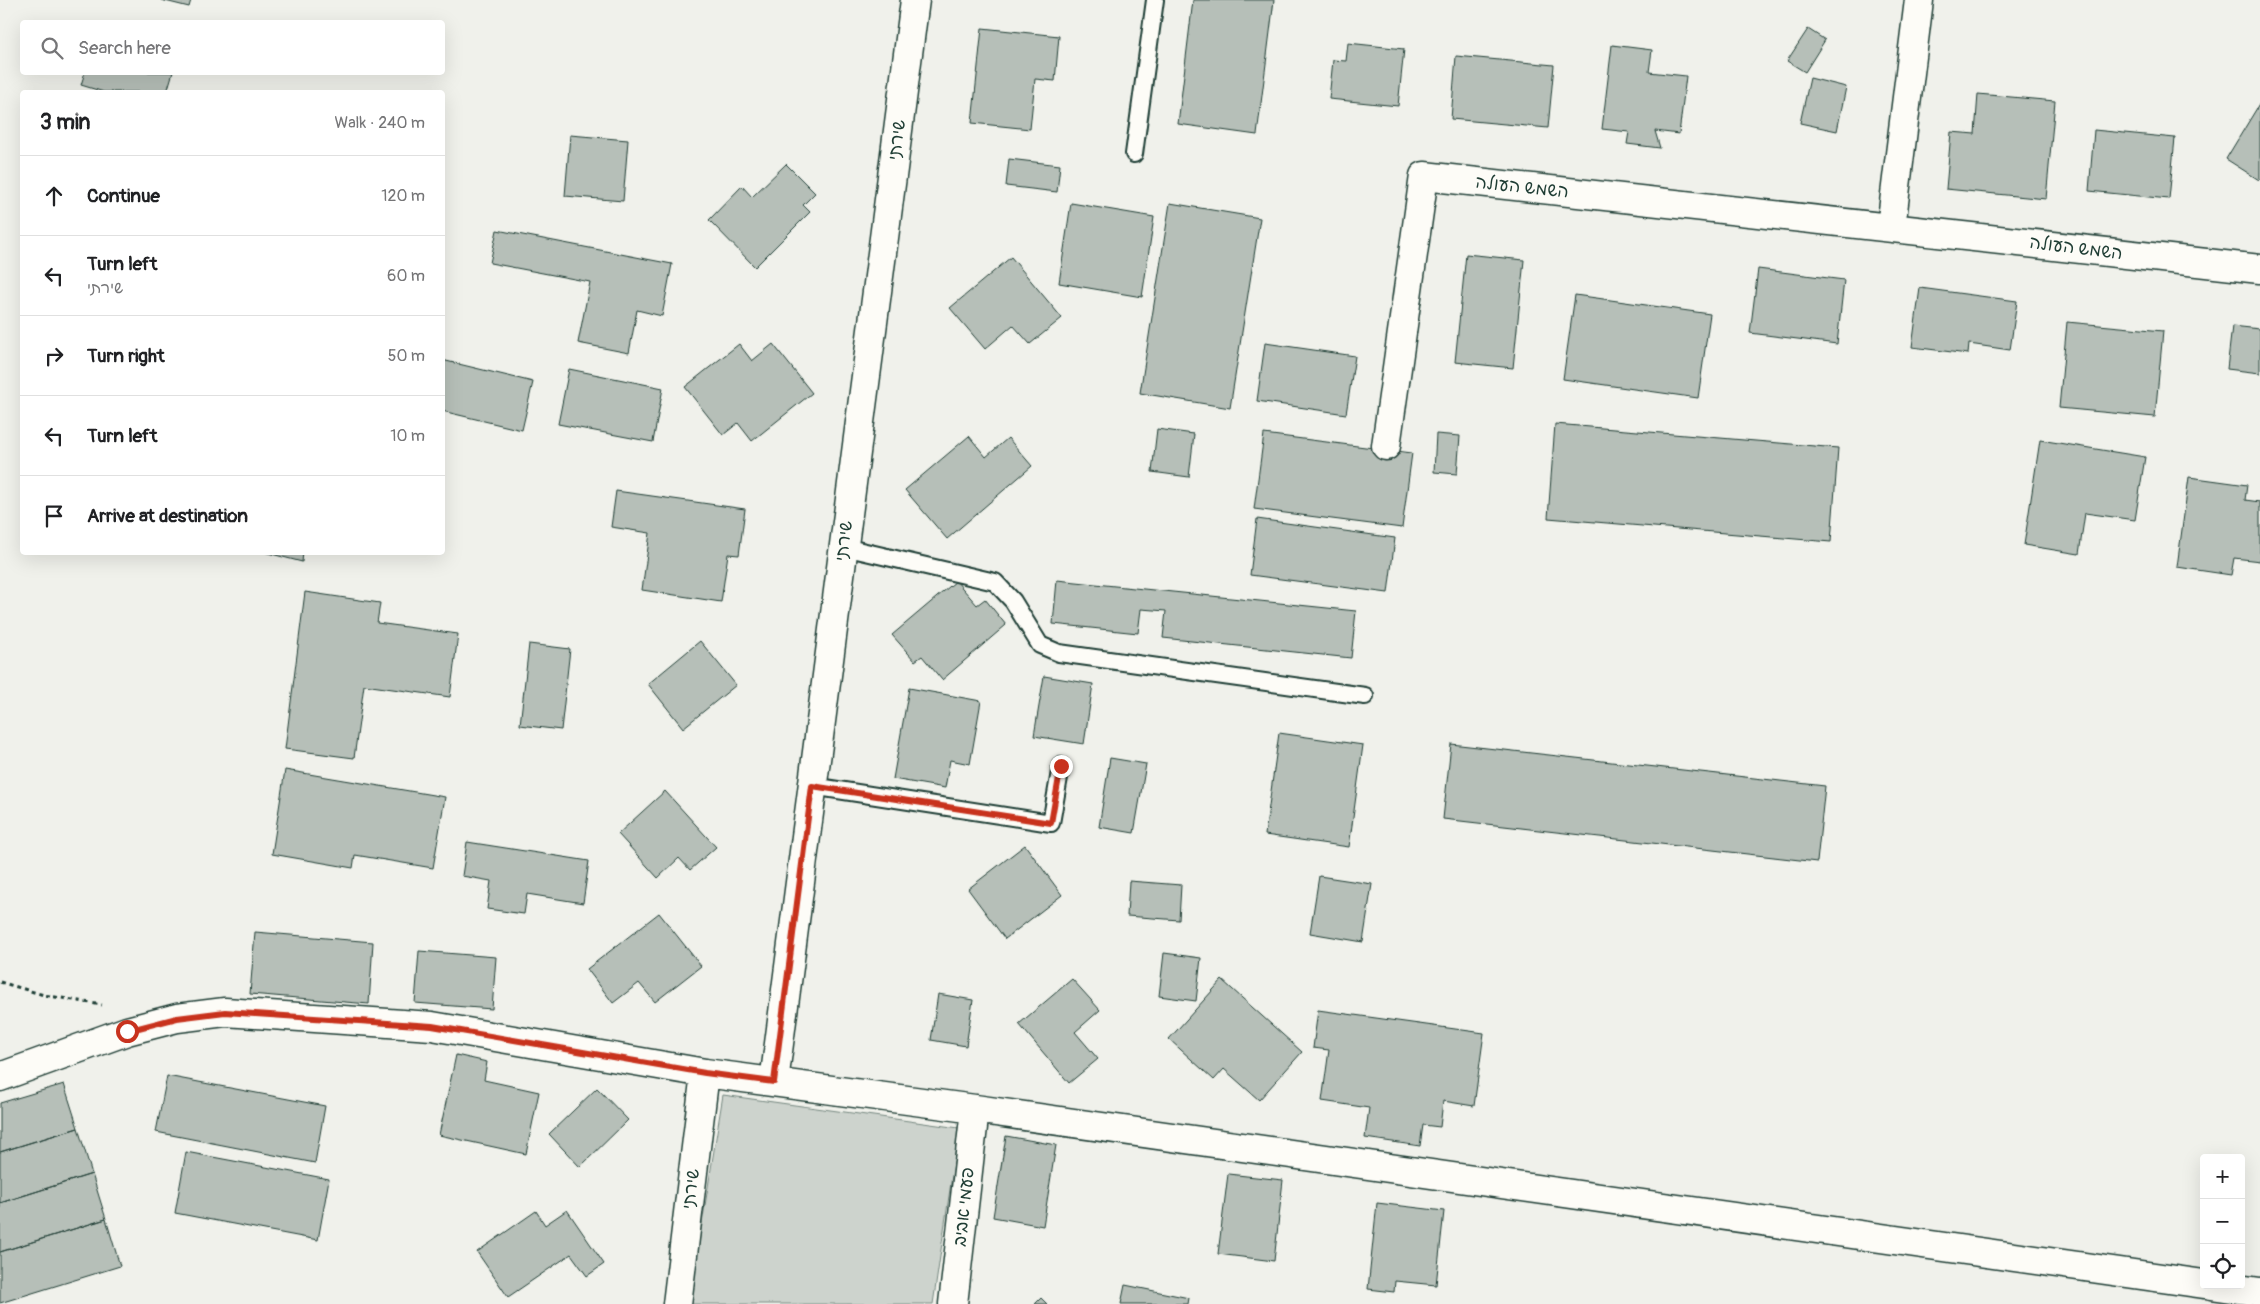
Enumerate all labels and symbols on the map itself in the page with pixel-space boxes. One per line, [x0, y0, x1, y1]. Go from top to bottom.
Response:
street label: שירתי [883, 118, 911, 162]
street label: השמש העולה [1474, 171, 1570, 203]
street label: השמש העולה [2028, 231, 2124, 265]
street label: שירתי [830, 519, 858, 563]
route end [1050, 755, 1073, 778]
route start [116, 1020, 139, 1043]
street label: פעמי אביב [948, 1166, 980, 1248]
street label: שירתי [677, 1167, 705, 1211]

